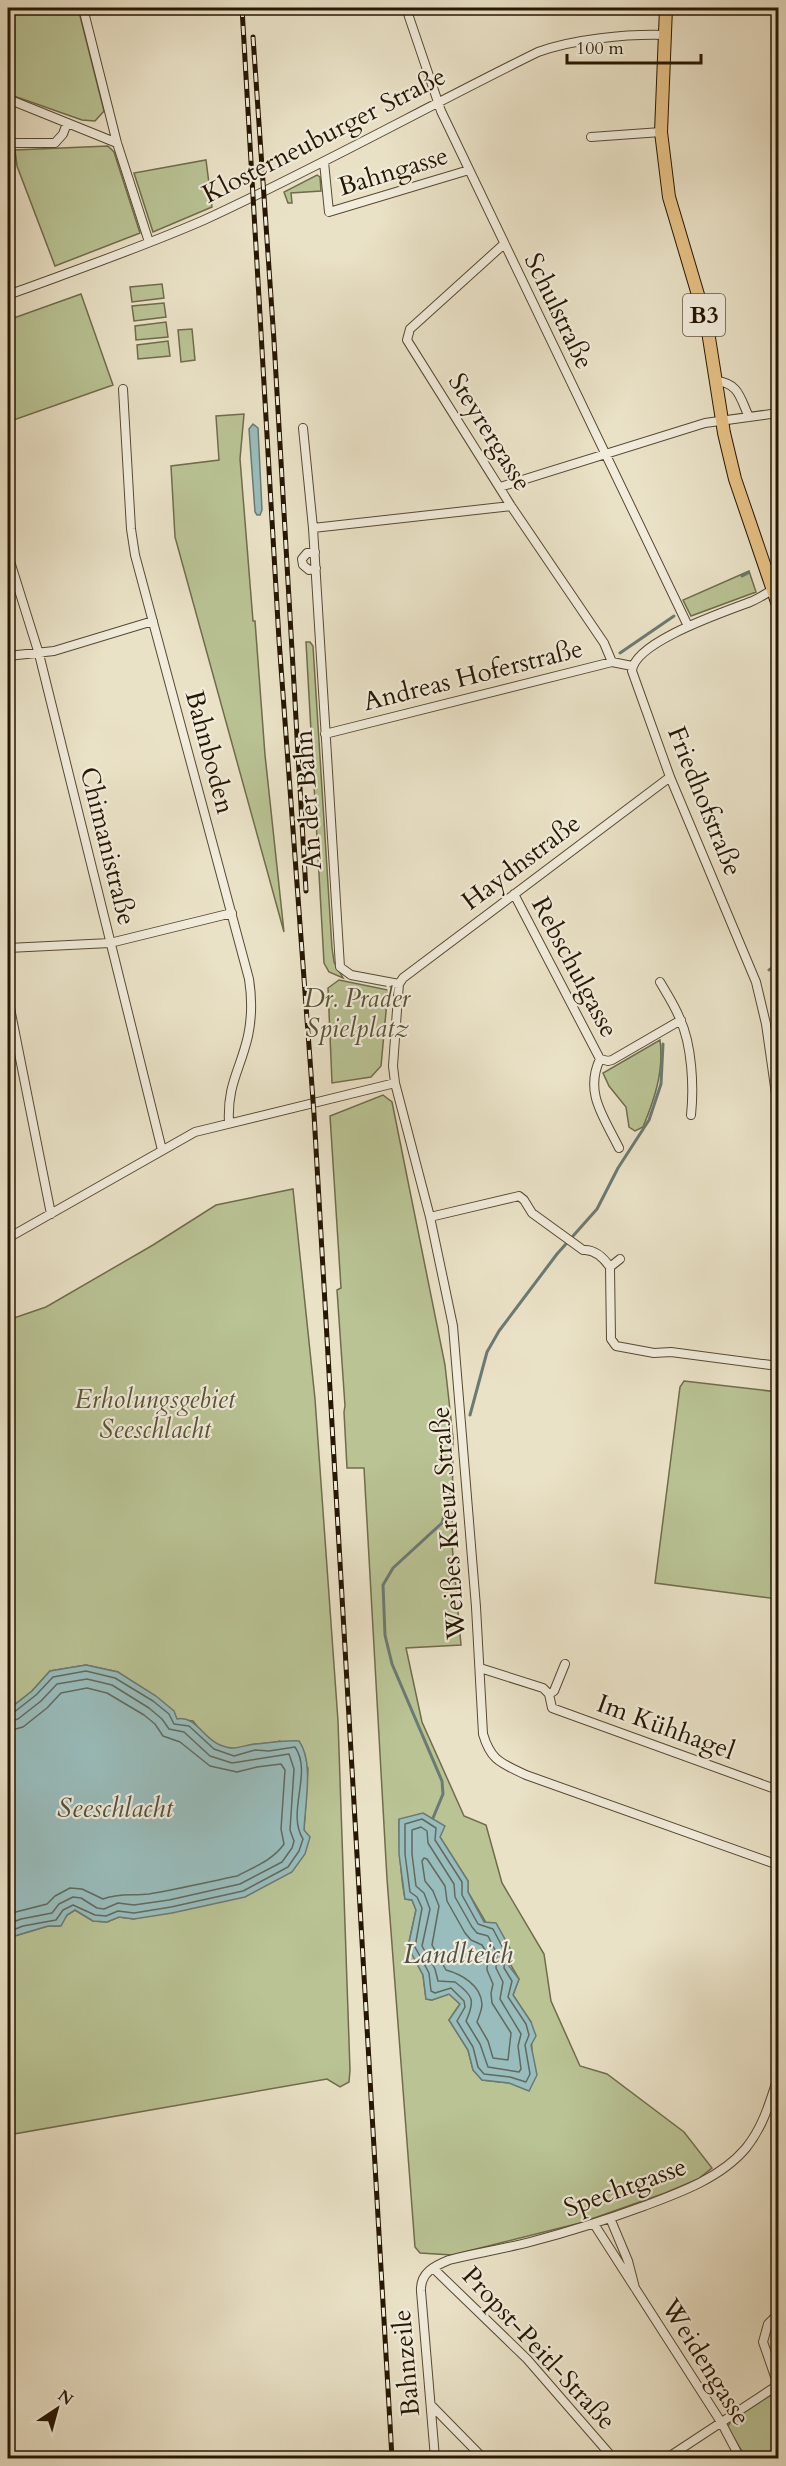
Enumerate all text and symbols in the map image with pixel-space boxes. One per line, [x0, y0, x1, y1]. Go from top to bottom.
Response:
scale bar [567, 27, 700, 65]
text: 100 m [576, 36, 624, 61]
street label: Klosterneuburger Straße [196, 58, 452, 212]
street label: Bahngasse [334, 138, 452, 204]
street label: Schulstraße [516, 247, 602, 375]
road number: B3 [683, 294, 725, 336]
street label: Steyrergasse [440, 367, 540, 497]
street label: Andreas Hoferstraße [359, 631, 587, 719]
street label: Bahnboden [177, 686, 243, 818]
street label: Friedhofstraße [659, 721, 751, 881]
street label: An der Bahn [286, 729, 330, 871]
street label: Chimanistraße [71, 763, 145, 929]
street label: Haydnstraße [454, 806, 588, 918]
street label: Rebschulgasse [523, 891, 627, 1043]
park label: Dr. Prader Spielplatz [304, 981, 412, 1046]
park label: Erholungsgebiet Seeschlacht [75, 1382, 236, 1447]
street label: Weißes Kreuz Straße [422, 1405, 474, 1642]
street label: Im Kühhagel [592, 1686, 740, 1768]
water label: Seeschlacht [57, 1790, 174, 1827]
water label: Landlteich [403, 1936, 513, 1973]
street label: Spechtgasse [559, 2149, 691, 2225]
street label: Propst-Peitl-Straße [454, 2259, 624, 2437]
street label: Weidengasse [653, 2291, 759, 2432]
street label: Bahnzeile [384, 2308, 428, 2418]
north arrow [27, 2379, 87, 2439]
text: N [53, 2385, 77, 2411]

